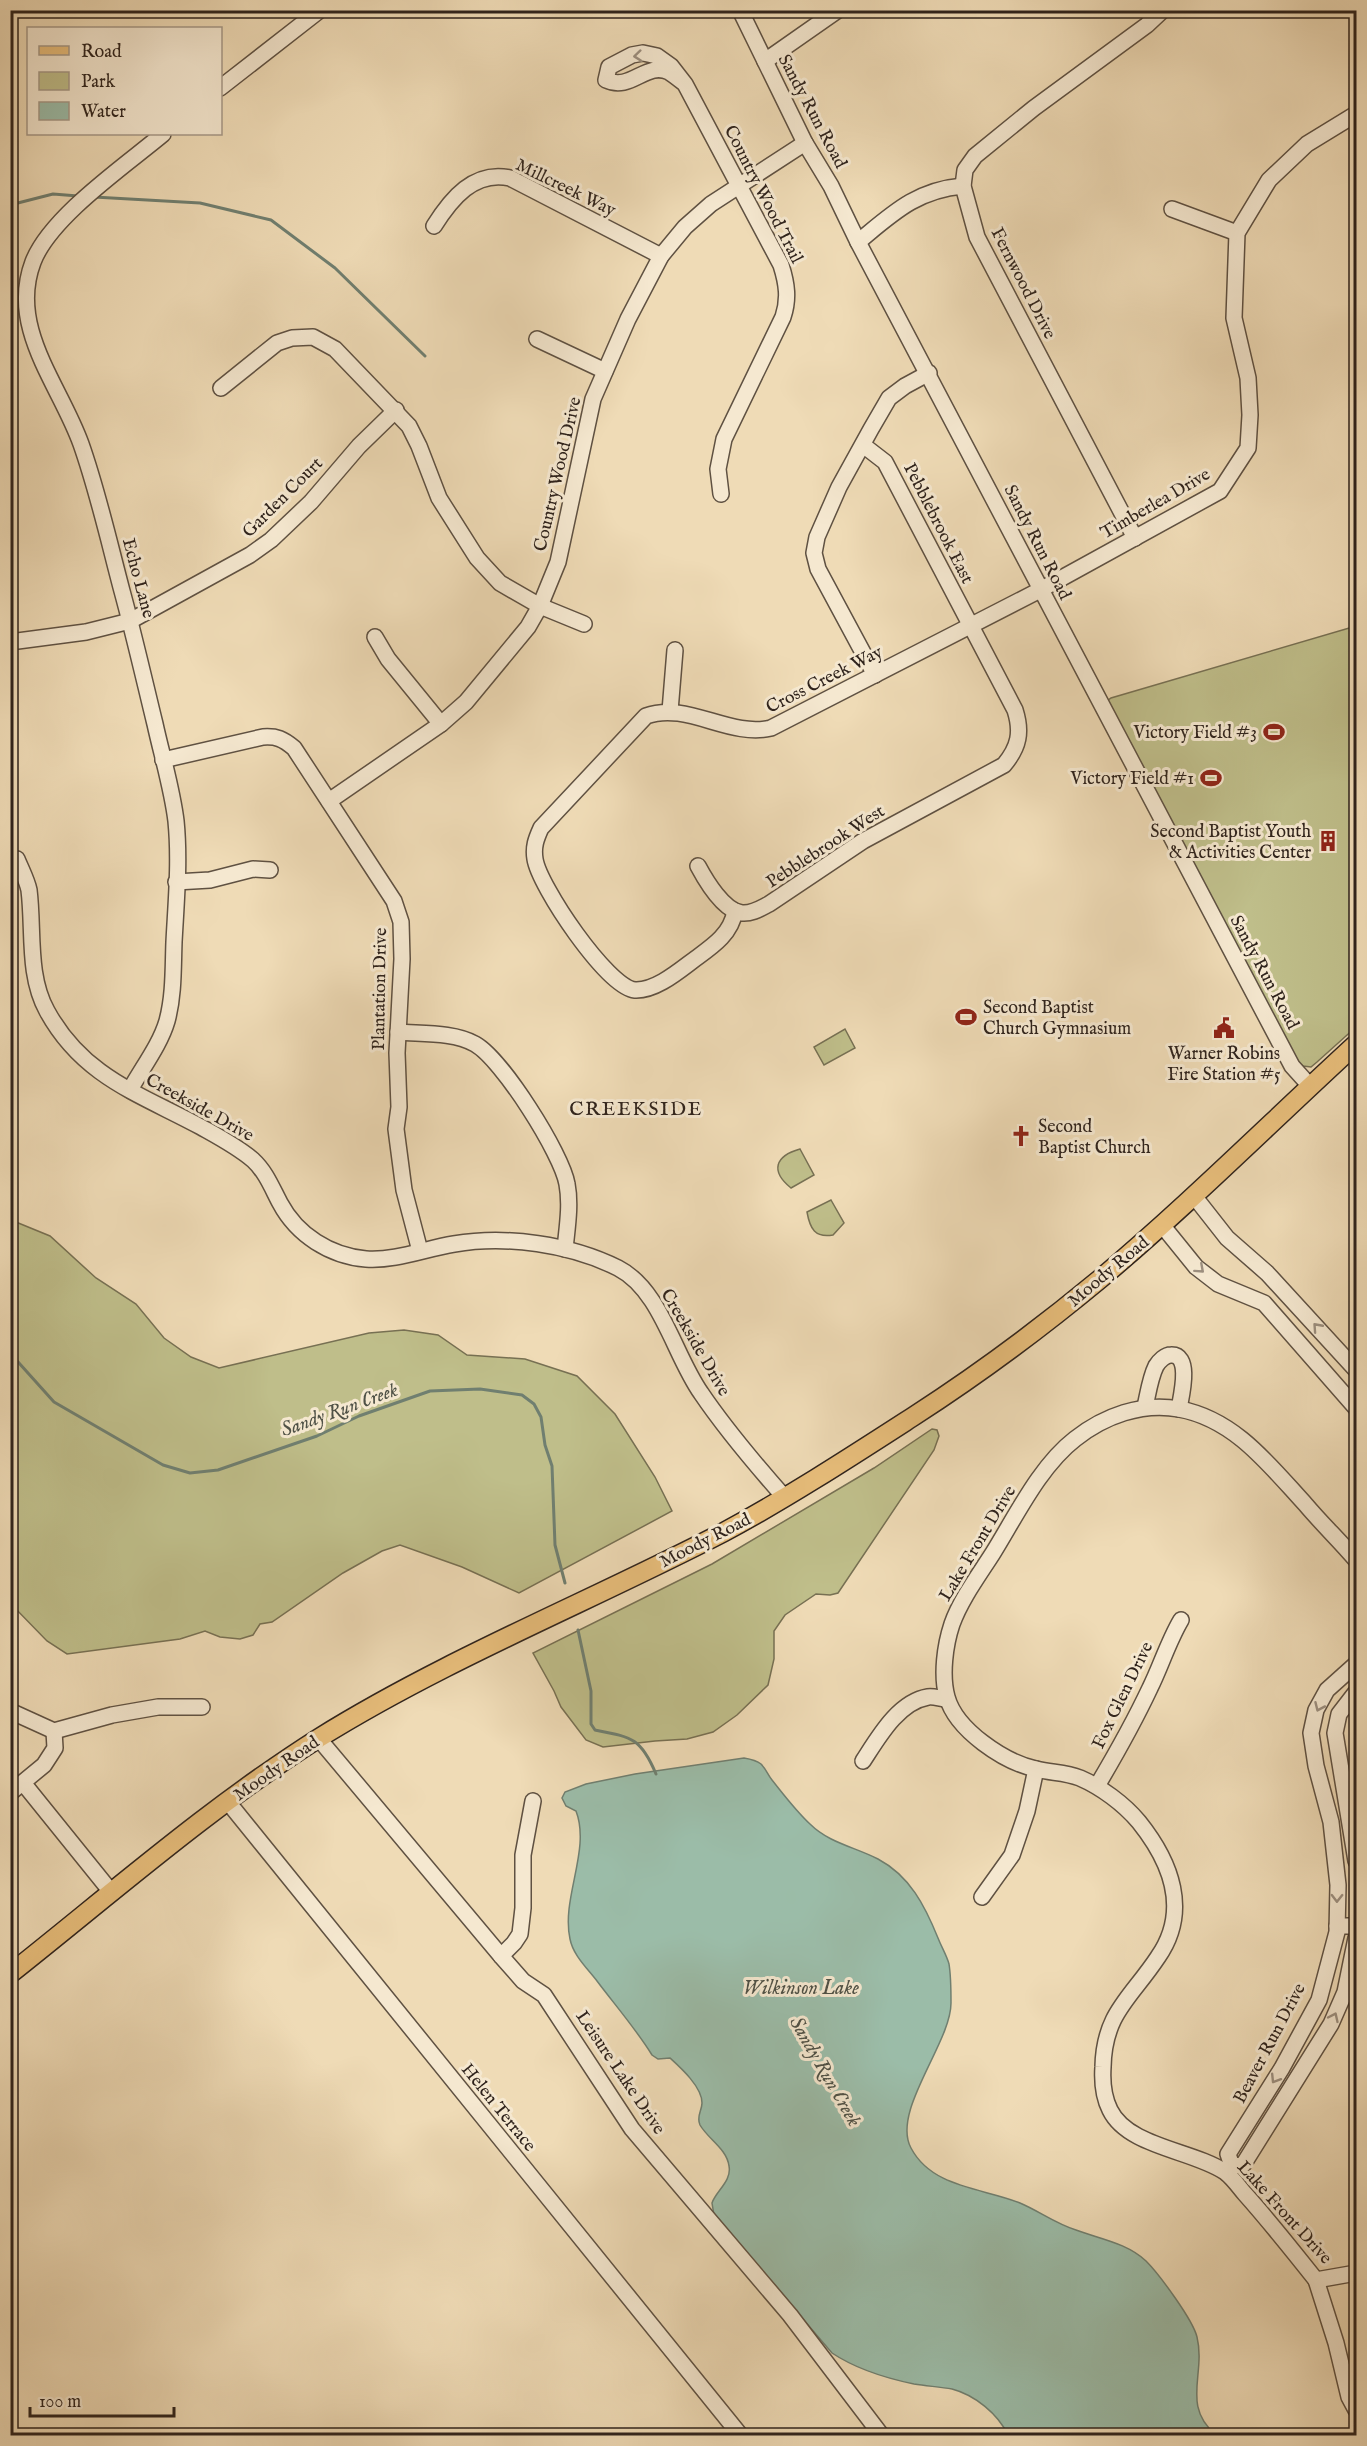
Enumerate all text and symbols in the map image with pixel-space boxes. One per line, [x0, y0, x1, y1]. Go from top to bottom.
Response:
legend [27, 27, 222, 135]
text: Road [81, 41, 122, 64]
one-way arrow [633, 49, 643, 61]
street label: Sandy Run Road [772, 51, 852, 173]
text: Park [81, 71, 116, 94]
text: Water [81, 101, 126, 124]
street label: Country Wood Trail [718, 122, 807, 268]
street label: Millcreek Way [512, 154, 619, 223]
street label: Fernwood Drive [985, 224, 1061, 343]
street label: Country Wood Drive [529, 395, 587, 554]
street label: Garden Court [238, 453, 328, 543]
street label: Pebblebrook East [897, 459, 978, 588]
street label: Timberlea Drive [1097, 464, 1215, 545]
street label: Sandy Run Road [998, 481, 1076, 604]
street label: Echo Lane [116, 536, 159, 621]
street label: Cross Creek Way [763, 641, 887, 720]
sports icon: Victory Field #3 [1262, 720, 1286, 744]
place label: Victory Field #3 [1133, 722, 1257, 745]
sports icon: Victory Field #1 [1199, 766, 1223, 790]
place label: Victory Field #1 [1070, 768, 1194, 791]
street label: Pebblebrook West [762, 800, 889, 894]
place label: Second Baptist Youth & Activities Center [1150, 821, 1311, 865]
building icon: Second Baptist Youth & Activities Center [1316, 829, 1340, 853]
street label: Sandy Run Road [1224, 912, 1304, 1034]
street label: Plantation Drive [368, 928, 393, 1051]
place label: Second Baptist Church Gymnasium [983, 997, 1131, 1041]
sports icon: Second Baptist Church Gymnasium [954, 1005, 978, 1029]
public building icon: Warner Robins Fire Station #5 [1212, 1016, 1236, 1040]
place label: Warner Robins Fire Station #5 [1167, 1043, 1281, 1087]
street label: Creekside Drive [141, 1069, 257, 1148]
district label: CREEKSIDE [569, 1097, 703, 1122]
place label: Second Baptist Church [1038, 1116, 1151, 1160]
church icon: Second Baptist Church [1009, 1124, 1033, 1148]
street label: Moody Road [1064, 1231, 1155, 1313]
one-way arrow [1193, 1262, 1204, 1273]
street label: Creekside Drive [655, 1285, 735, 1401]
one-way arrow [1314, 1323, 1325, 1334]
water label: Sandy Run Creek [277, 1378, 402, 1443]
street label: Lake Front Drive [935, 1482, 1022, 1606]
street label: Moody Road [656, 1508, 755, 1574]
street label: Fox Glen Drive [1088, 1638, 1159, 1753]
one-way arrow [1314, 1701, 1326, 1712]
street label: Moody Road [230, 1731, 324, 1807]
one-way arrow [1331, 1894, 1344, 1903]
water label: Wilkinson Lake [743, 1976, 859, 2001]
street label: Beaver Run Drive [1229, 1980, 1312, 2108]
street label: Leisure Lake Drive [570, 2006, 670, 2139]
water label: Sandy Run Creek [783, 2012, 866, 2131]
one-way arrow [1326, 2013, 1338, 2024]
street label: Helen Terrace [455, 2059, 540, 2157]
one-way arrow [1271, 2073, 1282, 2084]
street label: Lake Front Drive [1231, 2157, 1336, 2269]
scale bar [30, 2380, 174, 2418]
text: 100 m [39, 2391, 81, 2414]

